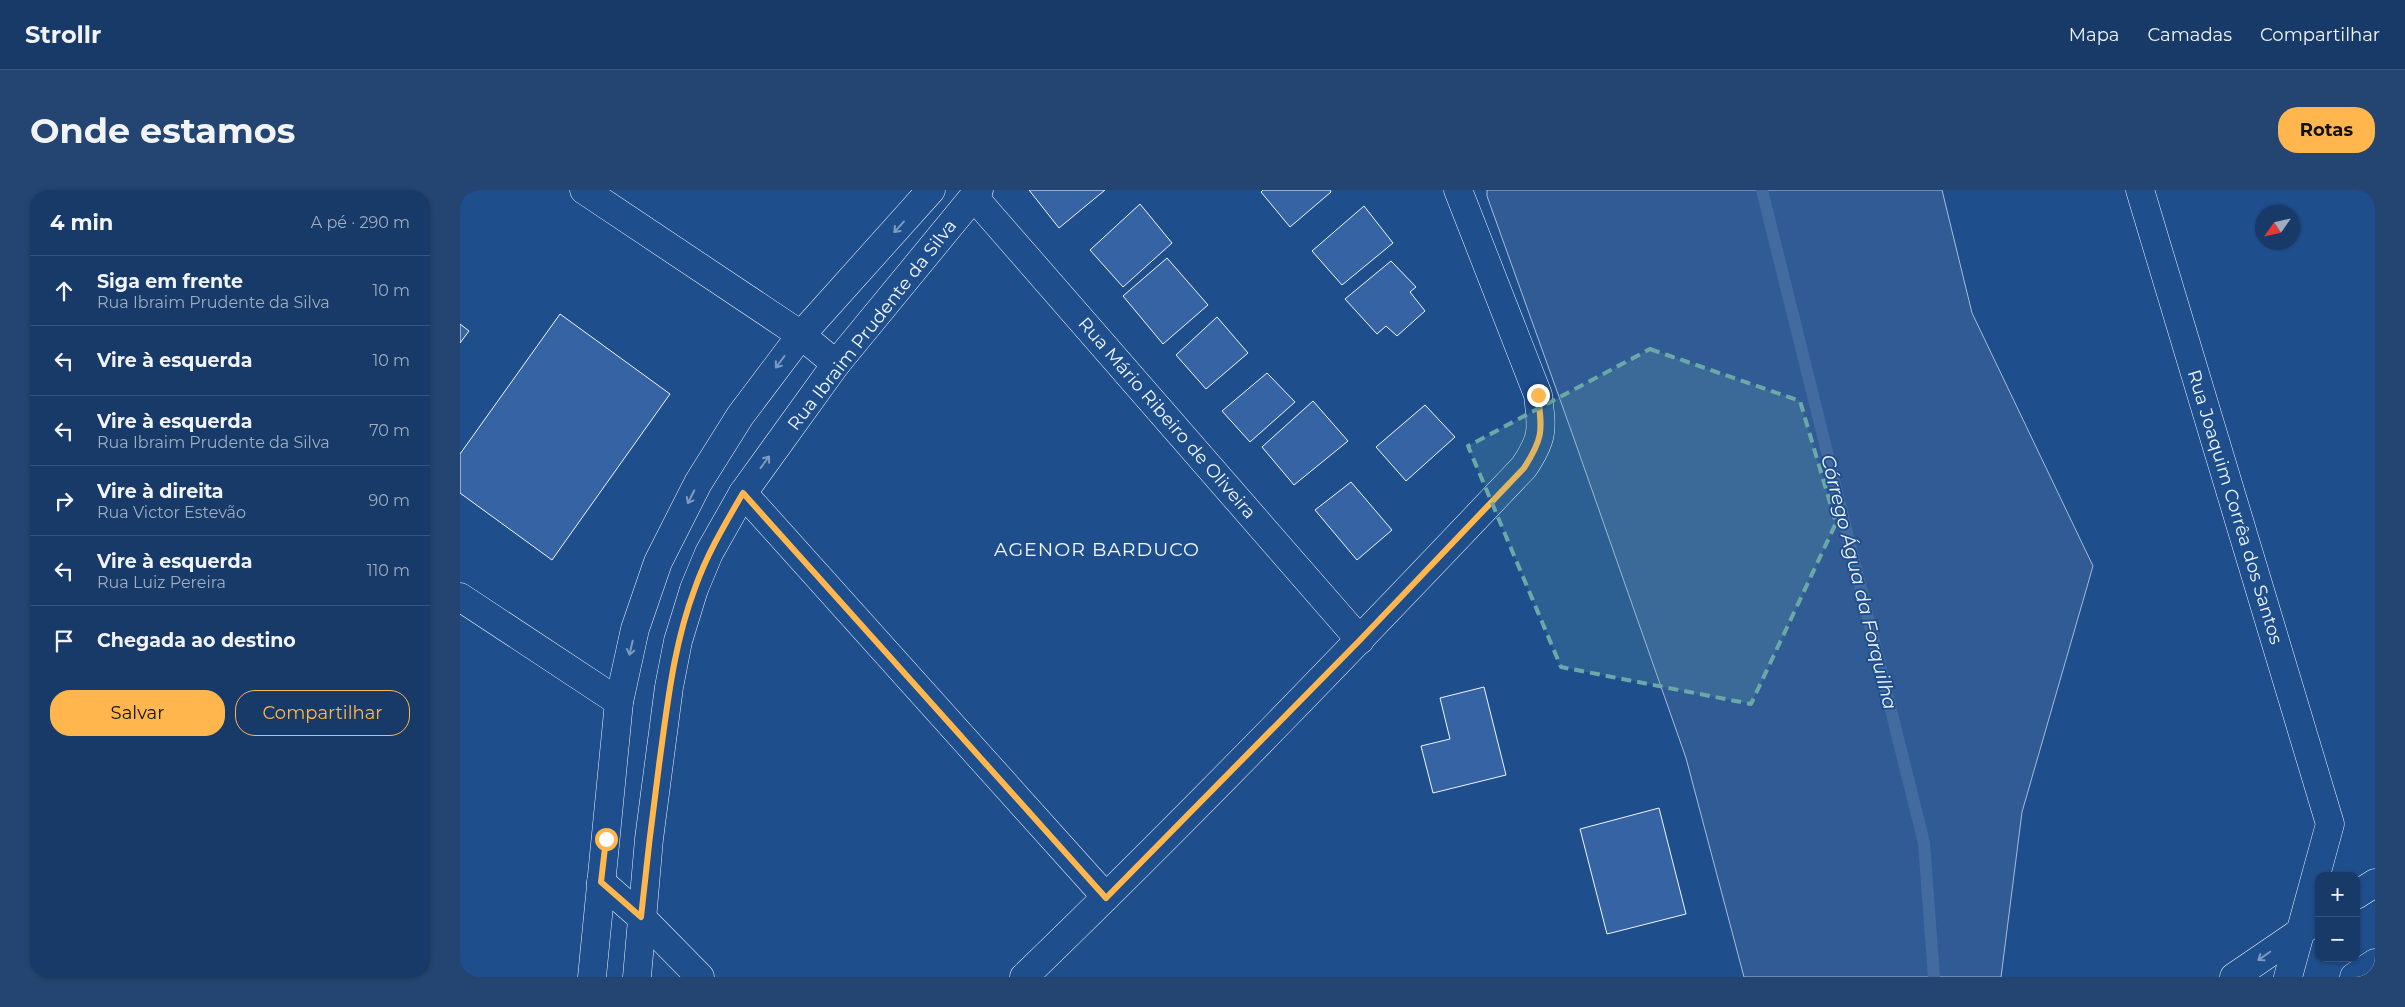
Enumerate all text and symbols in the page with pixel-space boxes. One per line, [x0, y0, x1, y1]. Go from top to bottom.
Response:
text: Strollr [25, 20, 101, 49]
text: Mapa [2069, 24, 2119, 46]
text: Camadas [2147, 24, 2232, 46]
text: Compartilhar [2260, 24, 2380, 46]
button: Rotas [2278, 107, 2375, 153]
text: Onde estamos [30, 109, 295, 152]
north arrow [2255, 205, 2300, 250]
text: 4 min [50, 210, 113, 235]
text: A pé · 290 m [311, 213, 410, 232]
street label: Rua Ibraim Prudente da Silva [783, 215, 961, 435]
one-way arrow [893, 220, 905, 233]
text: Siga em frente [97, 270, 243, 293]
icon: ahead [50, 277, 78, 305]
text: 10 m [372, 281, 410, 300]
text: Rua Ibraim Prudente da Silva [97, 293, 330, 312]
street label: Rua Mário Ribeiro de Oliveira [1073, 313, 1261, 523]
icon: left [50, 347, 78, 375]
text: Vire à esquerda [97, 349, 252, 372]
text: 10 m [372, 351, 410, 370]
one-way arrow [775, 355, 786, 368]
street label: Rua Joaquim Corrêa dos Santos [2183, 367, 2287, 647]
route end [1527, 384, 1550, 407]
text: Vire à esquerda [97, 410, 252, 433]
icon: left [50, 417, 78, 445]
text: 70 m [369, 421, 410, 440]
text: Rua Ibraim Prudente da Silva [97, 433, 330, 452]
water label: Córrego Água da Forquilha [1816, 452, 1902, 712]
one-way arrow [760, 455, 770, 469]
text: Vire à direita [97, 480, 224, 503]
icon: right [50, 487, 78, 515]
one-way arrow [686, 489, 695, 504]
text: 90 m [368, 491, 410, 510]
text: Rua Victor Estevão [97, 503, 246, 522]
district label: AGENOR BARDUCO [994, 538, 1200, 561]
text: Vire à esquerda [97, 550, 252, 573]
icon: left [50, 557, 78, 585]
text: 110 m [367, 561, 410, 580]
text: Rua Luiz Pereira [97, 573, 226, 592]
icon: arrive [50, 627, 78, 655]
text: Chegada ao destino [97, 629, 296, 652]
one-way arrow [626, 639, 635, 655]
button: Salvar [50, 690, 225, 736]
button: Compartilhar [235, 690, 410, 736]
route start [595, 828, 618, 851]
map controls [2315, 872, 2360, 962]
button: + [2315, 872, 2360, 917]
button: − [2315, 917, 2360, 962]
one-way arrow [2257, 951, 2271, 961]

